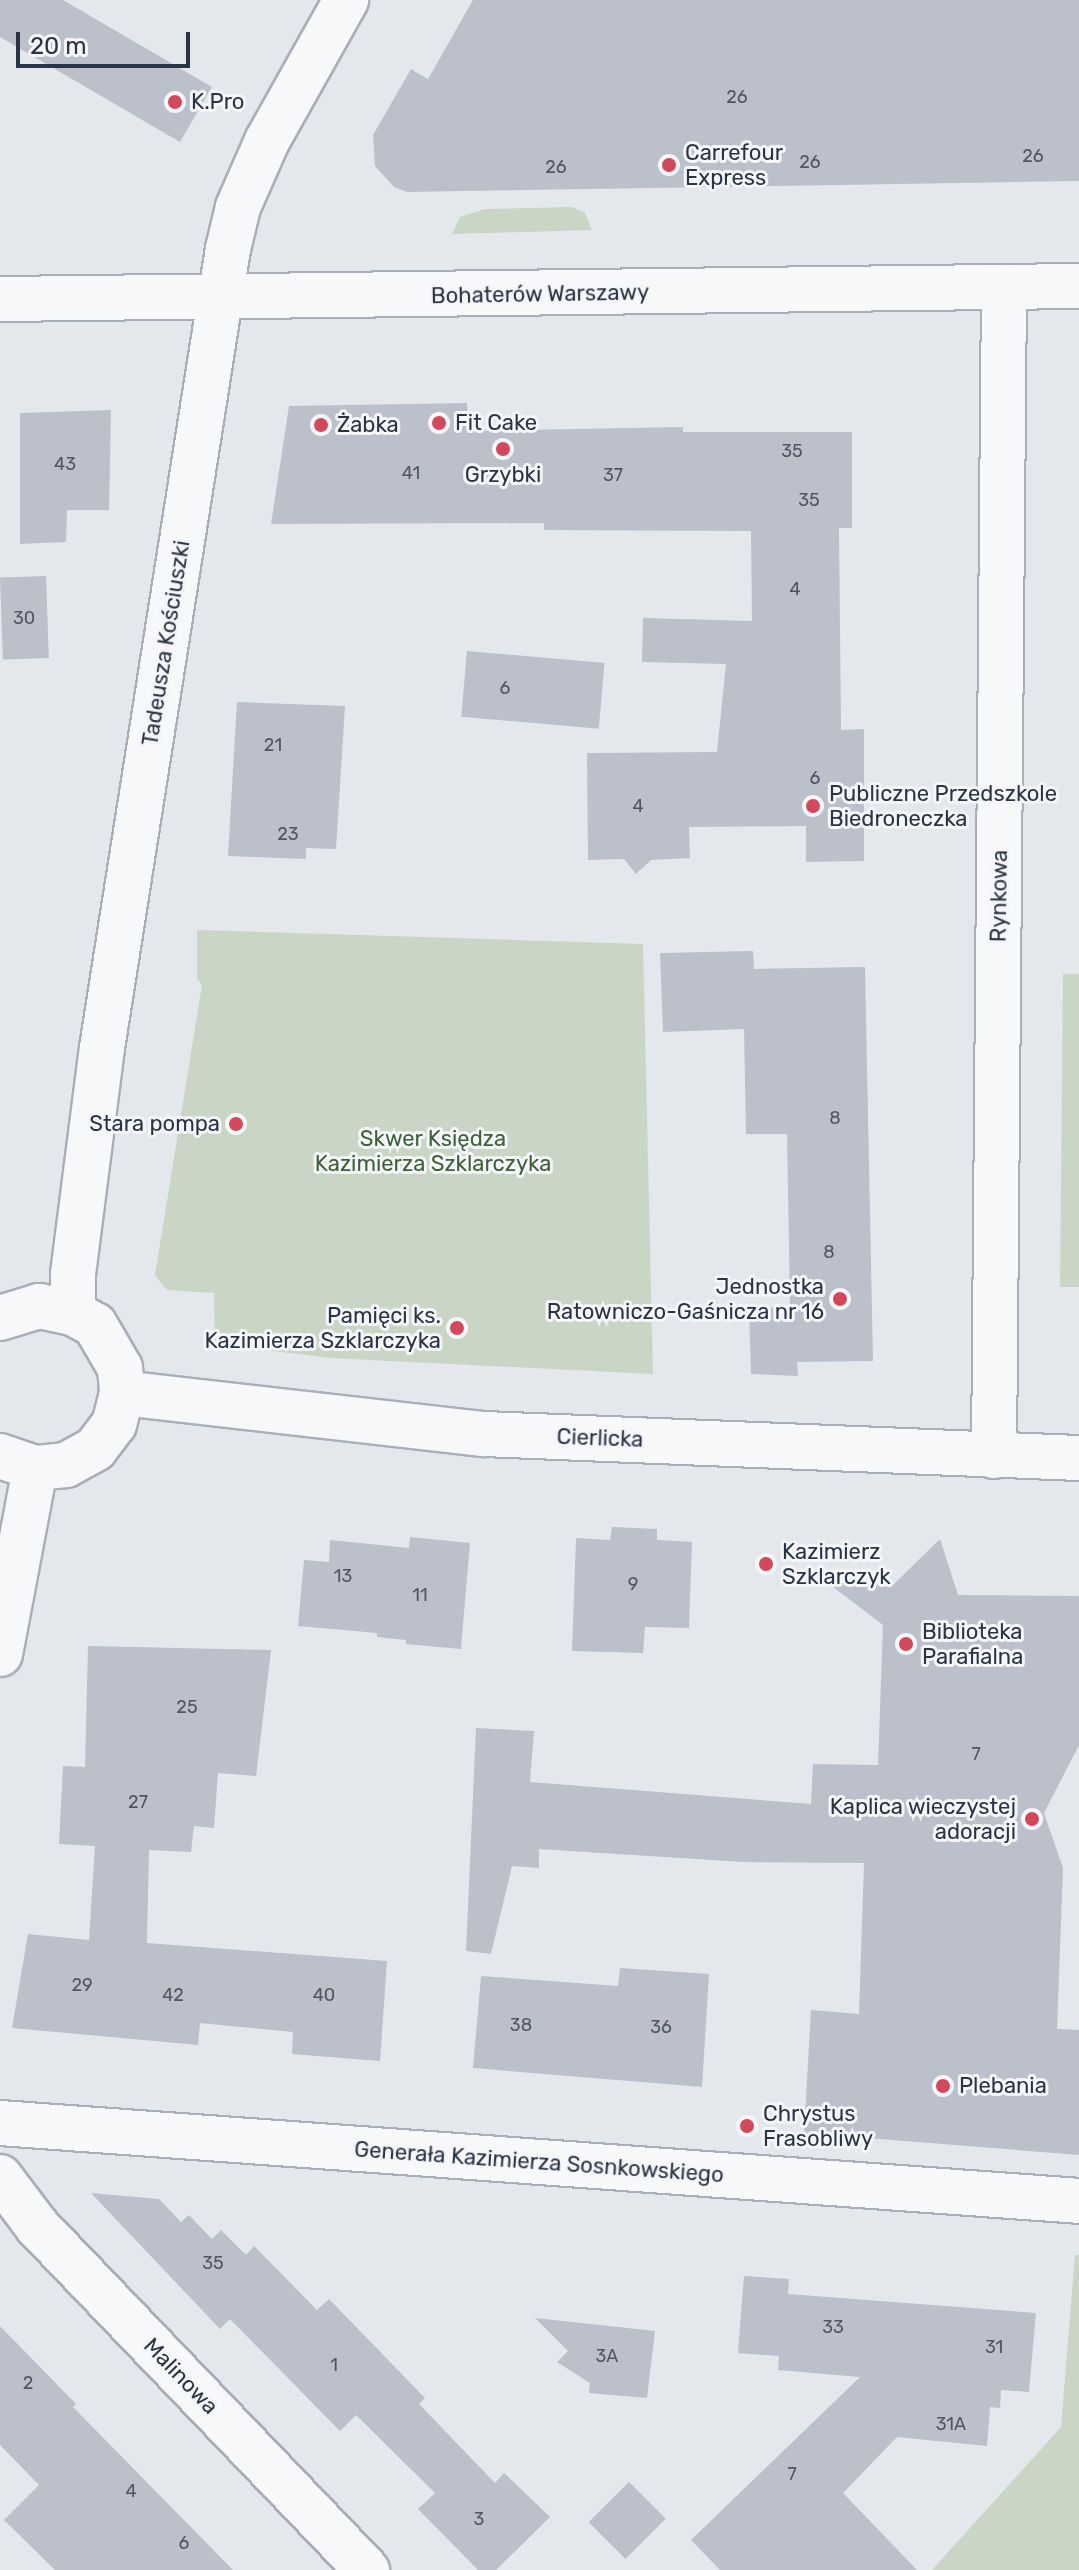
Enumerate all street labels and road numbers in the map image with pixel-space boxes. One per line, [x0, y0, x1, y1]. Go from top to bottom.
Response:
street label: Bohaterów Warszawy [430, 279, 650, 309]
street label: Tadeusza Kościuszki [137, 538, 195, 748]
street label: Rynkowa [985, 850, 1013, 942]
street label: Cierlicka [556, 1423, 644, 1453]
street label: Generała Kazimierza Sosnkowskiego [353, 2136, 725, 2188]
street label: Malinowa [138, 2333, 224, 2419]

